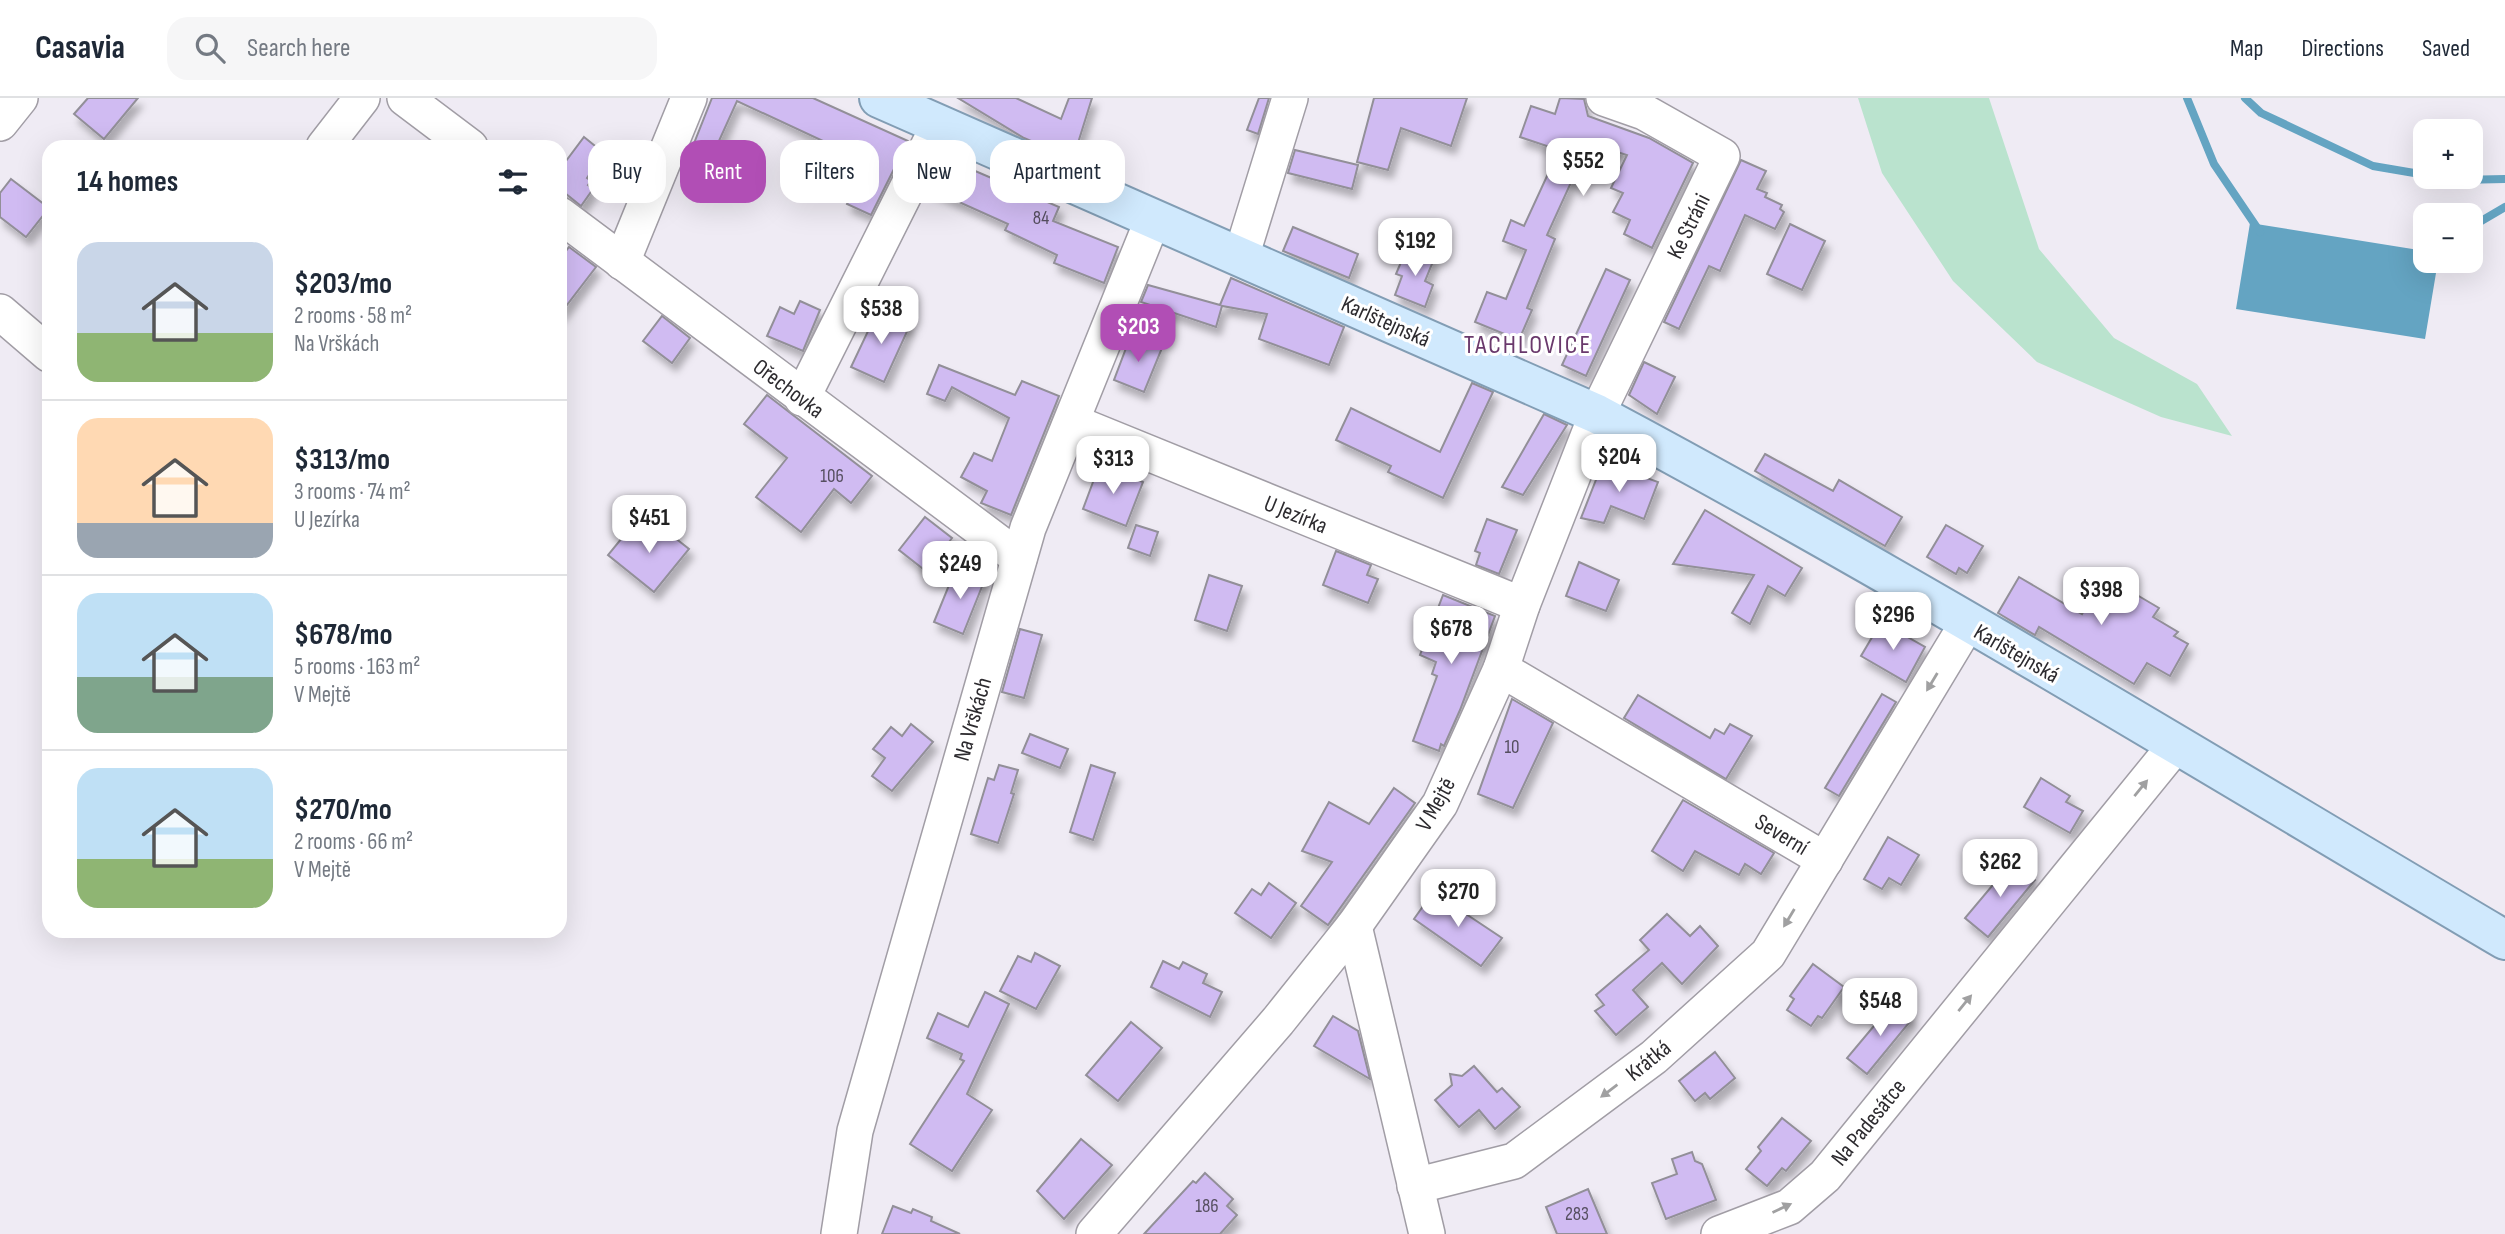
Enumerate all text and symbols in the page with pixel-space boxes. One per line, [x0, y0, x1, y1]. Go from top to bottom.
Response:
search box [167, 17, 657, 80]
text: Casavia [35, 28, 125, 68]
icon: search [191, 29, 229, 67]
text: Search here [247, 33, 350, 64]
text: Map [2230, 34, 2263, 63]
text: Directions [2301, 34, 2384, 63]
text: Saved [2422, 34, 2470, 63]
map controls [2413, 119, 2483, 273]
button: + [2413, 119, 2483, 189]
pin: $552 [1542, 139, 1624, 198]
chip: Buy [588, 140, 666, 203]
chip: Rent [680, 140, 766, 203]
chip: Filters [780, 140, 879, 203]
chip: New [893, 140, 976, 203]
chip: Apartment [990, 140, 1125, 203]
text: $552 [1562, 147, 1604, 175]
icon: filters [494, 163, 532, 201]
text: 14 homes [77, 164, 178, 200]
street label: Ke Stráni [1661, 189, 1717, 264]
button: − [2413, 203, 2483, 273]
house number: 84 [1033, 207, 1049, 230]
pin: $192 [1374, 218, 1456, 278]
text: $192 [1394, 227, 1436, 255]
text: $203/mo [294, 266, 392, 302]
icon: home [133, 270, 217, 354]
pin: $538 [840, 286, 922, 346]
street label: Karlštejnská [1337, 290, 1434, 354]
text: $538 [859, 295, 903, 323]
text: 2 rooms · 58 m² [294, 302, 412, 330]
pin: $203 [1097, 304, 1179, 364]
text: $203 [1116, 313, 1160, 341]
text: Na Vrškách [294, 330, 379, 358]
district label: TACHLOVICE [1464, 330, 1592, 361]
street label: Ořechovka [747, 353, 829, 425]
pin: $204 [1578, 434, 1660, 494]
pin: $313 [1072, 436, 1154, 496]
text: $313/mo [294, 442, 390, 478]
text: $204 [1597, 443, 1641, 471]
text: $313 [1092, 445, 1134, 473]
icon: home [133, 446, 217, 530]
house number: 106 [820, 465, 844, 488]
text: 3 rooms · 74 m² [294, 478, 411, 506]
street label: U Jezírka [1260, 490, 1331, 540]
pin: $451 [608, 496, 690, 555]
text: $451 [628, 504, 670, 532]
text: U Jezírka [294, 506, 360, 534]
pin: $249 [919, 542, 1001, 601]
text: $249 [938, 550, 982, 578]
pin: $398 [2060, 568, 2142, 627]
text: $398 [2079, 576, 2123, 604]
pin: $296 [1852, 592, 1934, 652]
text: $296 [1871, 601, 1915, 629]
pin: $678 [1410, 606, 1492, 666]
text: $678 [1429, 615, 1473, 643]
text: $678/mo [294, 617, 393, 653]
street label: Karlštejnská [1969, 618, 2064, 690]
icon: home [133, 621, 217, 705]
text: 5 rooms · 163 m² [294, 653, 420, 681]
one-way arrow [1926, 673, 1938, 692]
street label: Na Vrškách [948, 674, 998, 764]
text: V Mejtě [294, 681, 351, 709]
house number: 10 [1504, 736, 1520, 759]
street label: V Mejtě [1410, 773, 1462, 836]
one-way arrow [2133, 779, 2148, 796]
text: $270/mo [294, 792, 392, 828]
icon: home [133, 796, 217, 880]
street label: Severní [1750, 808, 1814, 862]
text: 2 rooms · 66 m² [294, 828, 413, 856]
pin: $262 [1959, 840, 2041, 899]
text: $262 [1979, 848, 2021, 876]
text: V Mejtě [294, 856, 351, 884]
pin: $270 [1417, 870, 1499, 929]
text: $270 [1437, 878, 1479, 906]
one-way arrow [1783, 909, 1796, 928]
pin: $548 [1839, 978, 1921, 1038]
text: $548 [1858, 987, 1902, 1015]
one-way arrow [1957, 995, 1972, 1012]
street label: Krátká [1620, 1034, 1677, 1087]
street label: Na Padesátce [1825, 1074, 1912, 1172]
one-way arrow [1600, 1084, 1618, 1098]
house number: 186 [1195, 1195, 1219, 1218]
house number: 283 [1565, 1203, 1589, 1226]
one-way arrow [1772, 1203, 1792, 1214]

